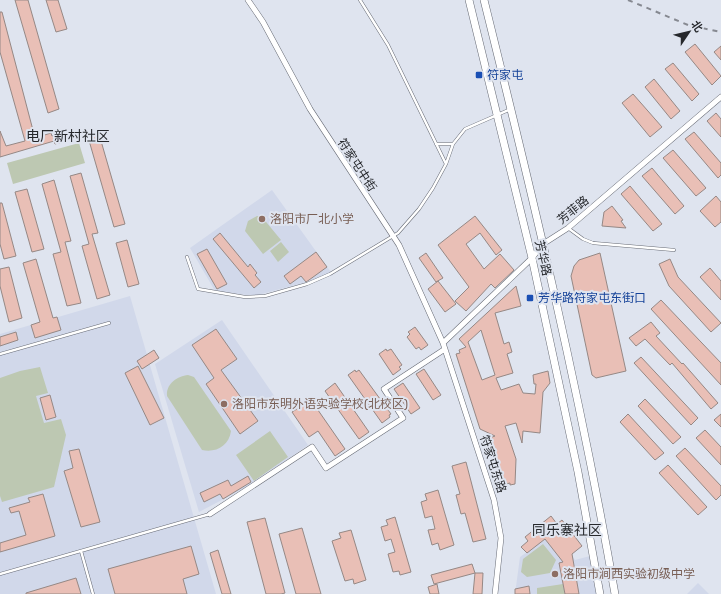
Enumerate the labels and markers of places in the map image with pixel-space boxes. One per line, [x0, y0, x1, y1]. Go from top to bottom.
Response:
place label: 符家屯 [487, 68, 523, 82]
marker: 符家屯 [474, 70, 484, 80]
place label: 洛阳市厂北小学 [270, 212, 354, 226]
marker: 洛阳市厂北小学 [257, 214, 267, 224]
place label: 芳华路符家屯东街口 [538, 291, 646, 305]
marker: 芳华路符家屯东街口 [525, 293, 535, 303]
place label: 洛阳市东明外语实验学校(北校区) [232, 397, 408, 411]
marker: 洛阳市东明外语实验学校(北校区) [219, 399, 229, 409]
place label: 洛阳市涧西实验初级中学 [563, 567, 695, 581]
marker: 洛阳市涧西实验初级中学 [550, 569, 560, 579]

